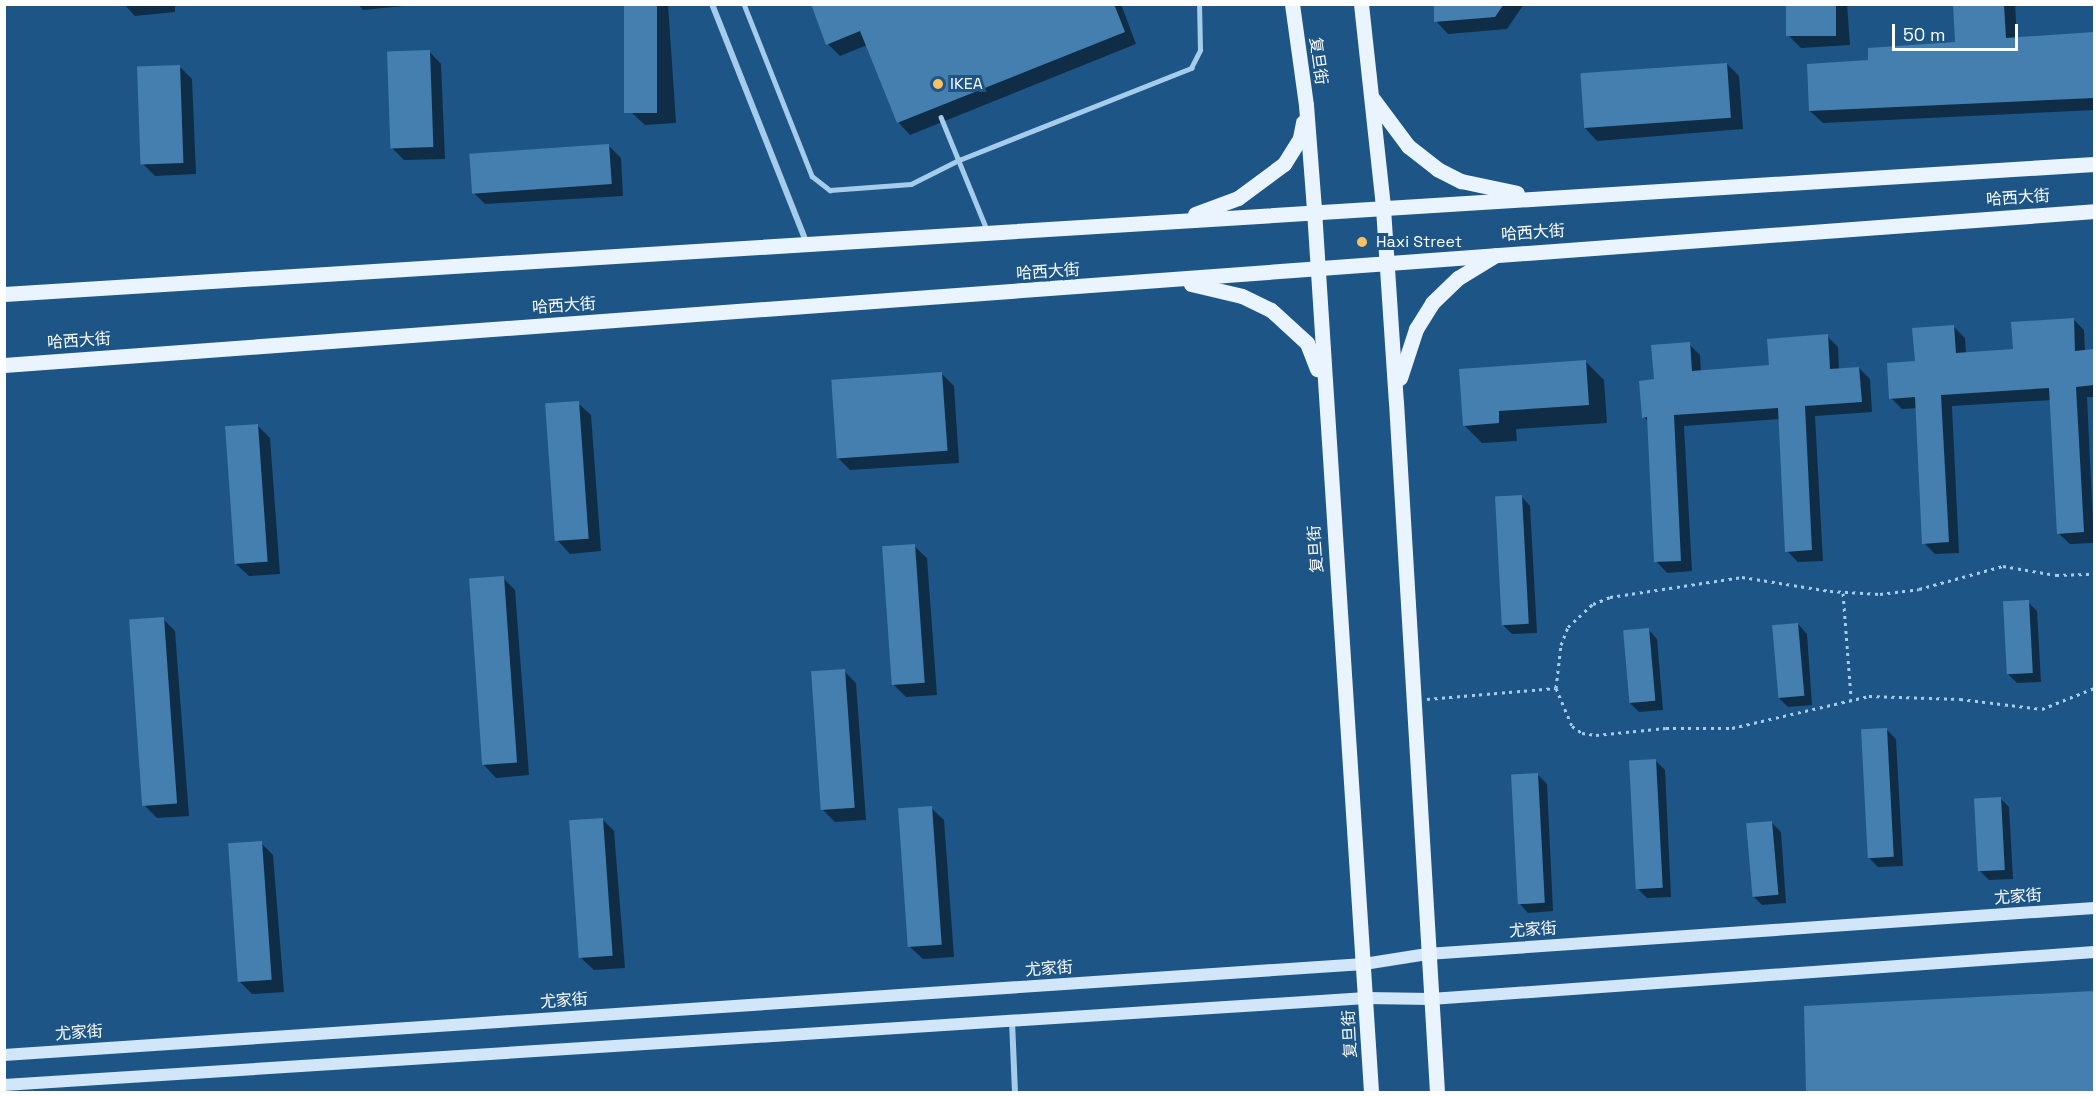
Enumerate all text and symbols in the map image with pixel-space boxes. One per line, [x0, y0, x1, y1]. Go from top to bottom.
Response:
scale bar [1895, 12, 2021, 50]
text: 50 m [1903, 23, 1945, 46]
street label: 复旦街 [1305, 36, 1331, 86]
place label: IKEA [950, 74, 983, 94]
marker: IKEA [931, 77, 945, 91]
street label: 哈西大街 [1985, 186, 2051, 210]
street label: 哈西大街 [1500, 221, 1566, 245]
place label: Haxi Street [1376, 232, 1462, 252]
marker: Haxi Street [1353, 233, 1371, 251]
street label: 哈西大街 [1015, 260, 1081, 284]
street label: 哈西大街 [531, 294, 597, 318]
street label: 哈西大街 [46, 329, 112, 353]
street label: 复旦街 [1305, 524, 1327, 574]
street label: 尤家街 [1993, 886, 2043, 908]
street label: 尤家街 [1508, 919, 1558, 941]
street label: 尤家街 [1024, 958, 1074, 980]
street label: 尤家街 [539, 990, 589, 1012]
street label: 复旦街 [1339, 1010, 1361, 1058]
street label: 尤家街 [54, 1022, 104, 1044]

